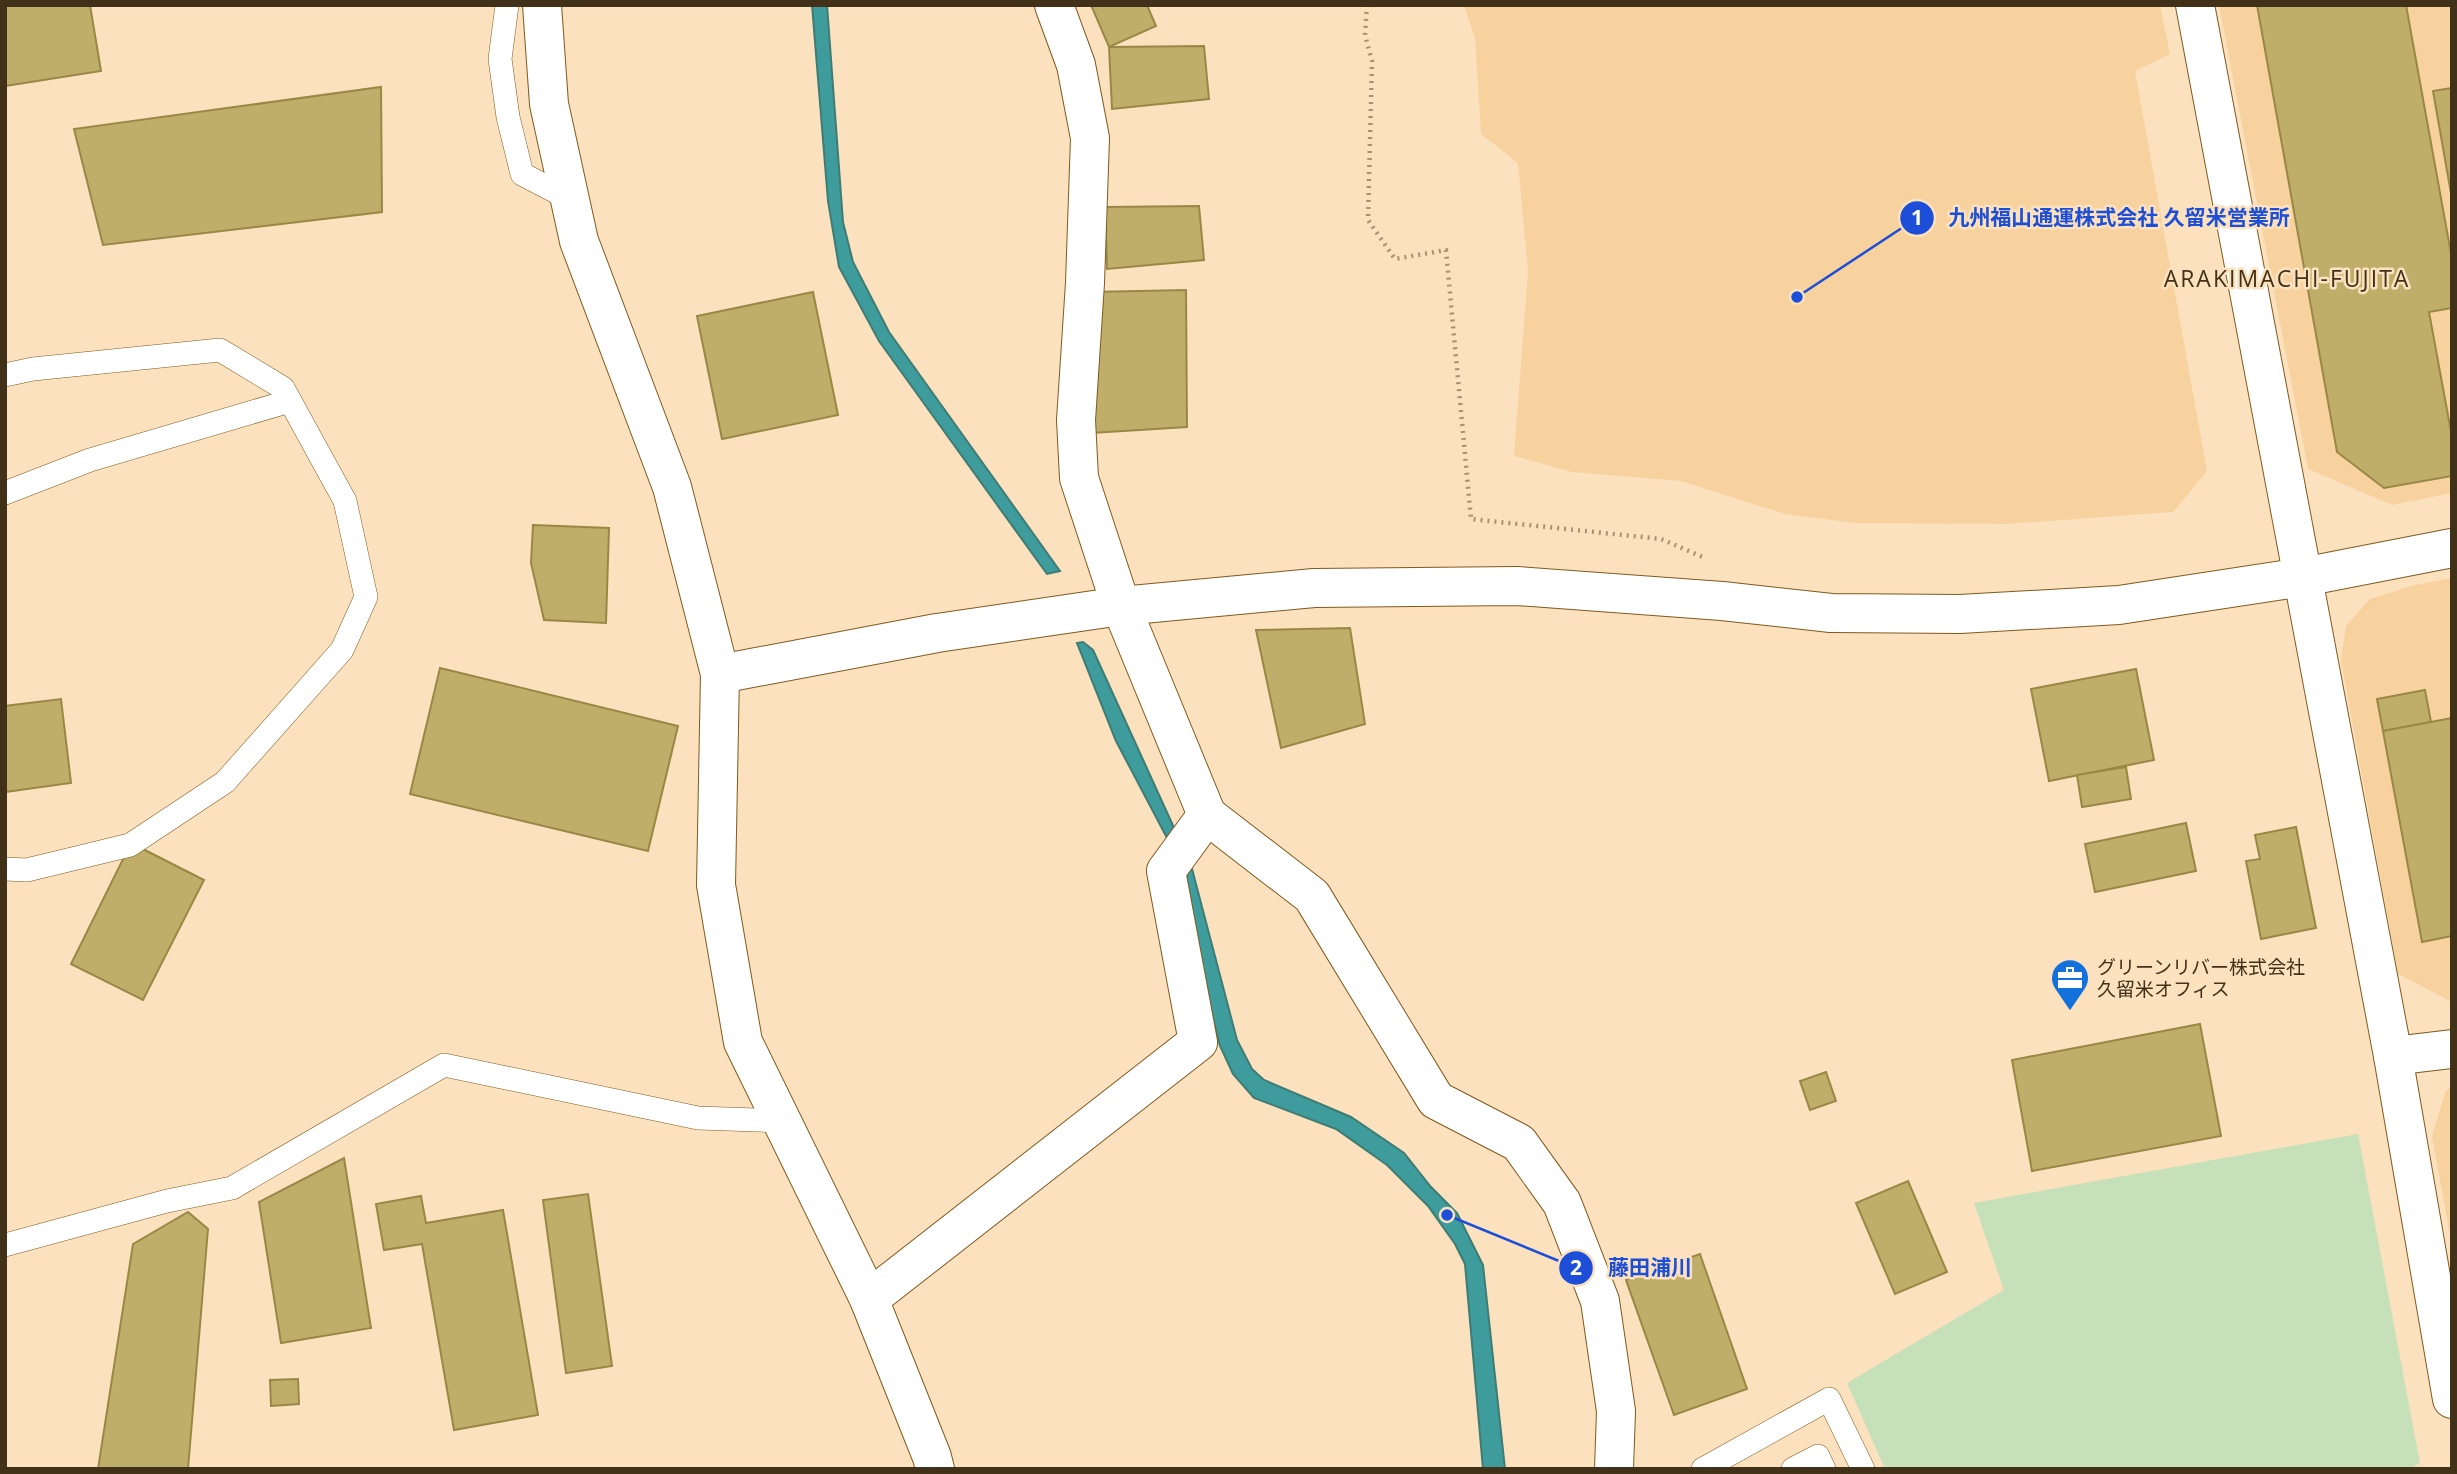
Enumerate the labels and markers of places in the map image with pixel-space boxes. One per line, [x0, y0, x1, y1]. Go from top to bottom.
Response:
callout: 九州福山通運株式会社 久留米営業所 [1899, 197, 2304, 239]
place label: グリーンリバー株式会社 久留米オフィス [2097, 954, 2305, 1002]
office icon: グリーンリバー株式会社 久留米オフィス [2049, 957, 2091, 1012]
callout: 藤田浦川 [1559, 1247, 1706, 1289]

